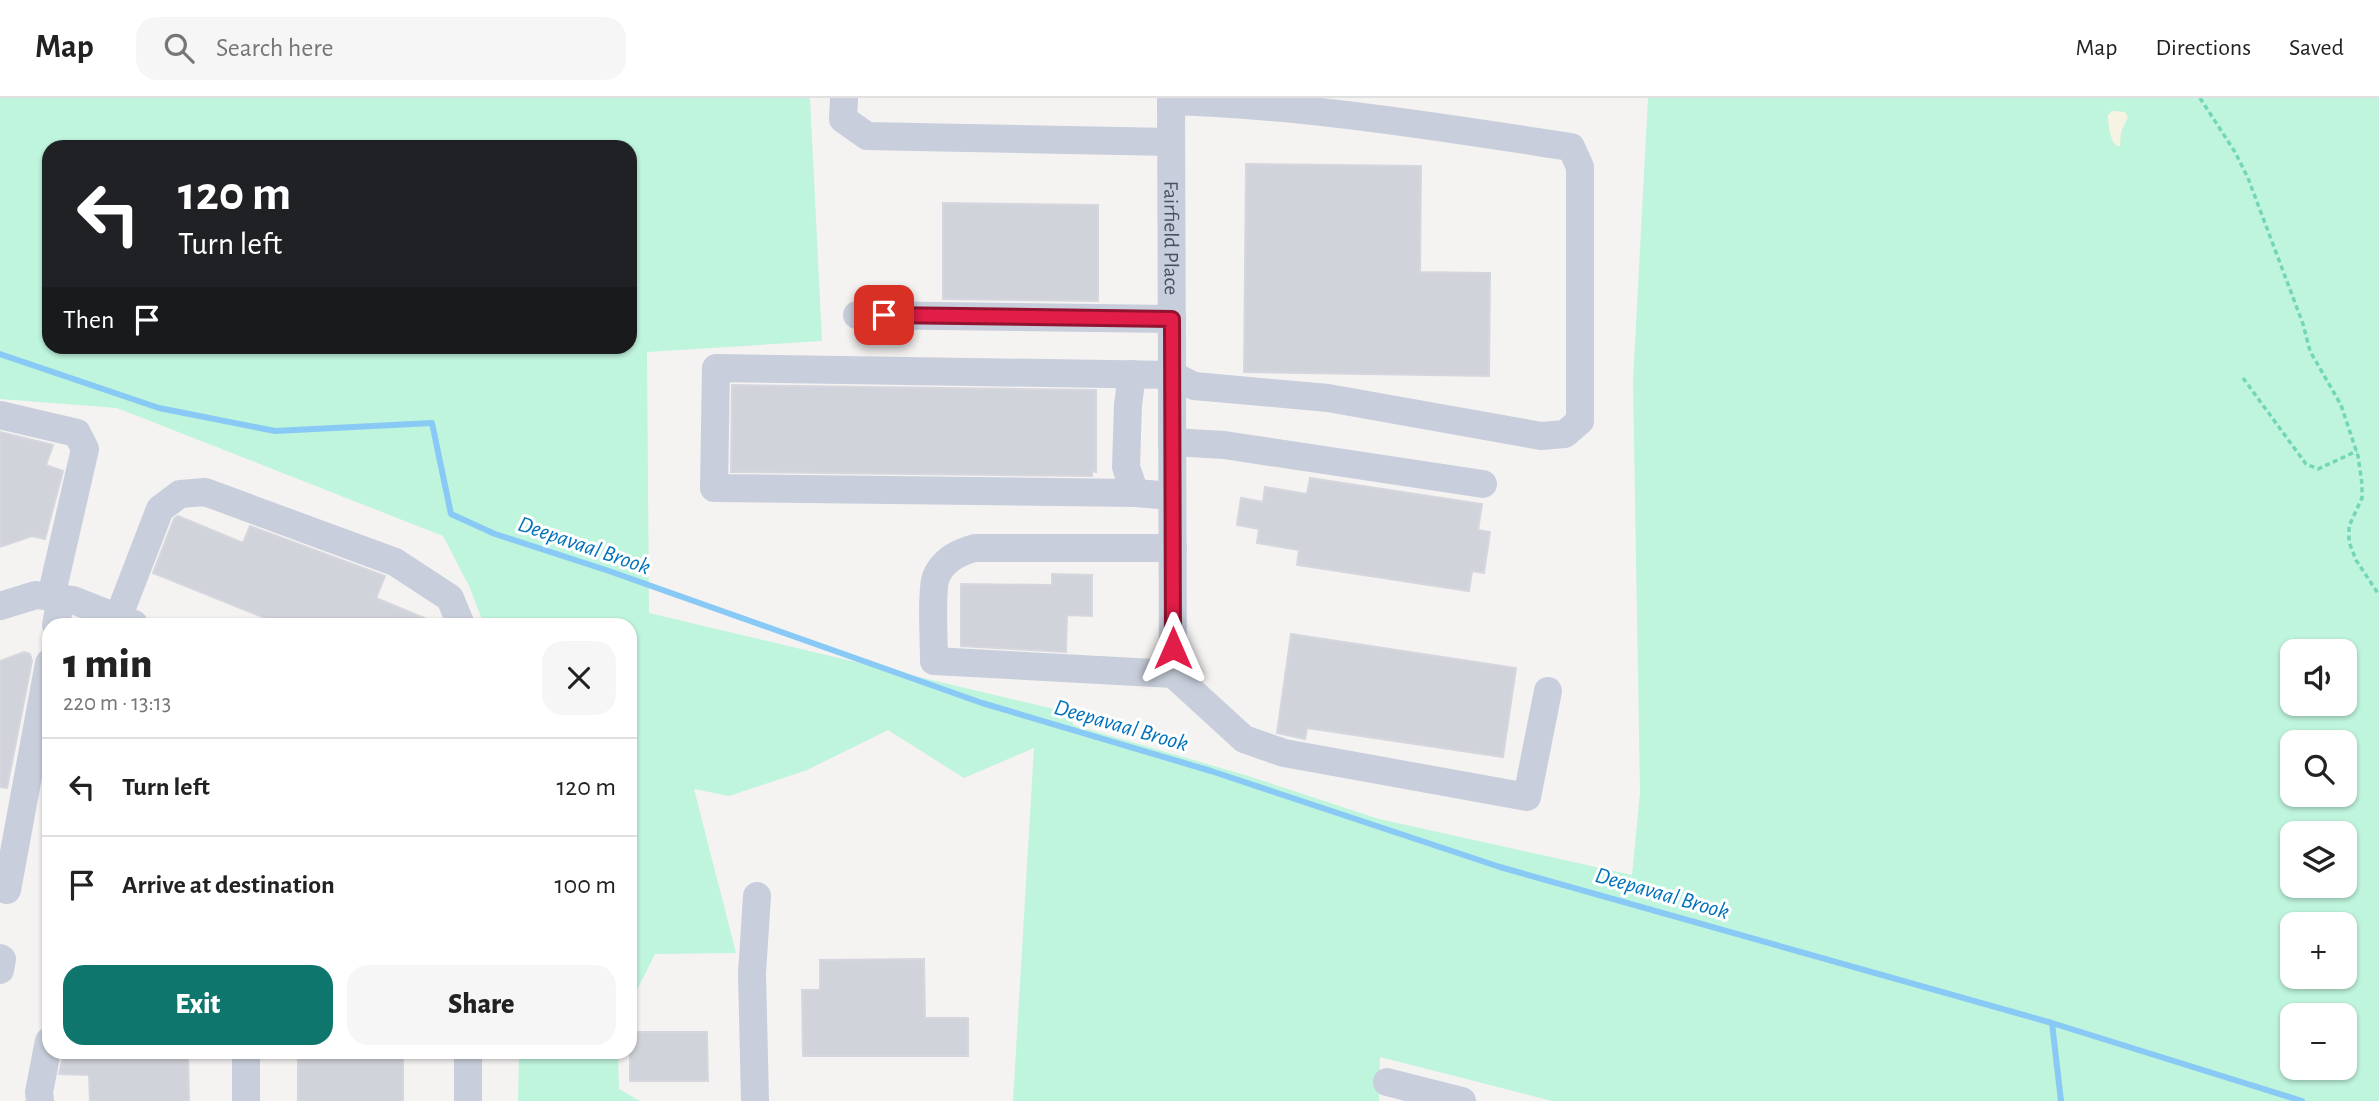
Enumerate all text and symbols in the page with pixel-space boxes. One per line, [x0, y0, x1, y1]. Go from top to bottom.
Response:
search box [136, 17, 626, 80]
icon: search [160, 29, 198, 67]
text: Map [35, 31, 94, 64]
text: Search here [216, 35, 334, 61]
text: Map [2075, 36, 2117, 60]
text: Directions [2155, 36, 2251, 60]
text: Saved [2289, 36, 2344, 60]
icon: left [63, 168, 154, 259]
text: 120 m [178, 170, 291, 219]
street label: Fairfield Place [1161, 181, 1182, 295]
text: Turn left [178, 228, 282, 260]
pin [854, 285, 914, 345]
icon: arrive [865, 296, 903, 334]
icon: arrive [128, 301, 166, 339]
text: Then [63, 307, 114, 333]
water label: Deepavaal Brook [515, 513, 653, 579]
position arrow [1136, 611, 1210, 685]
map controls [2280, 639, 2357, 1080]
button: sound [2280, 639, 2357, 716]
button: close [542, 641, 616, 715]
text: 1 min [63, 643, 152, 685]
text: 220 m · 13:13 [63, 692, 171, 715]
water label: Deepavaal Brook [1051, 696, 1191, 756]
button: search [2280, 730, 2357, 807]
icon: left [63, 768, 101, 806]
text: Turn left [122, 774, 210, 800]
text: 120 m [556, 774, 616, 800]
button: layers [2280, 821, 2357, 898]
water label: Deepavaal Brook [1592, 864, 1732, 924]
icon: arrive [63, 866, 101, 904]
text: Arrive at destination [122, 872, 335, 898]
text: 100 m [555, 872, 616, 898]
button: + [2280, 912, 2357, 989]
button: Exit [63, 965, 333, 1045]
button: Share [347, 965, 616, 1045]
button: − [2280, 1003, 2357, 1080]

